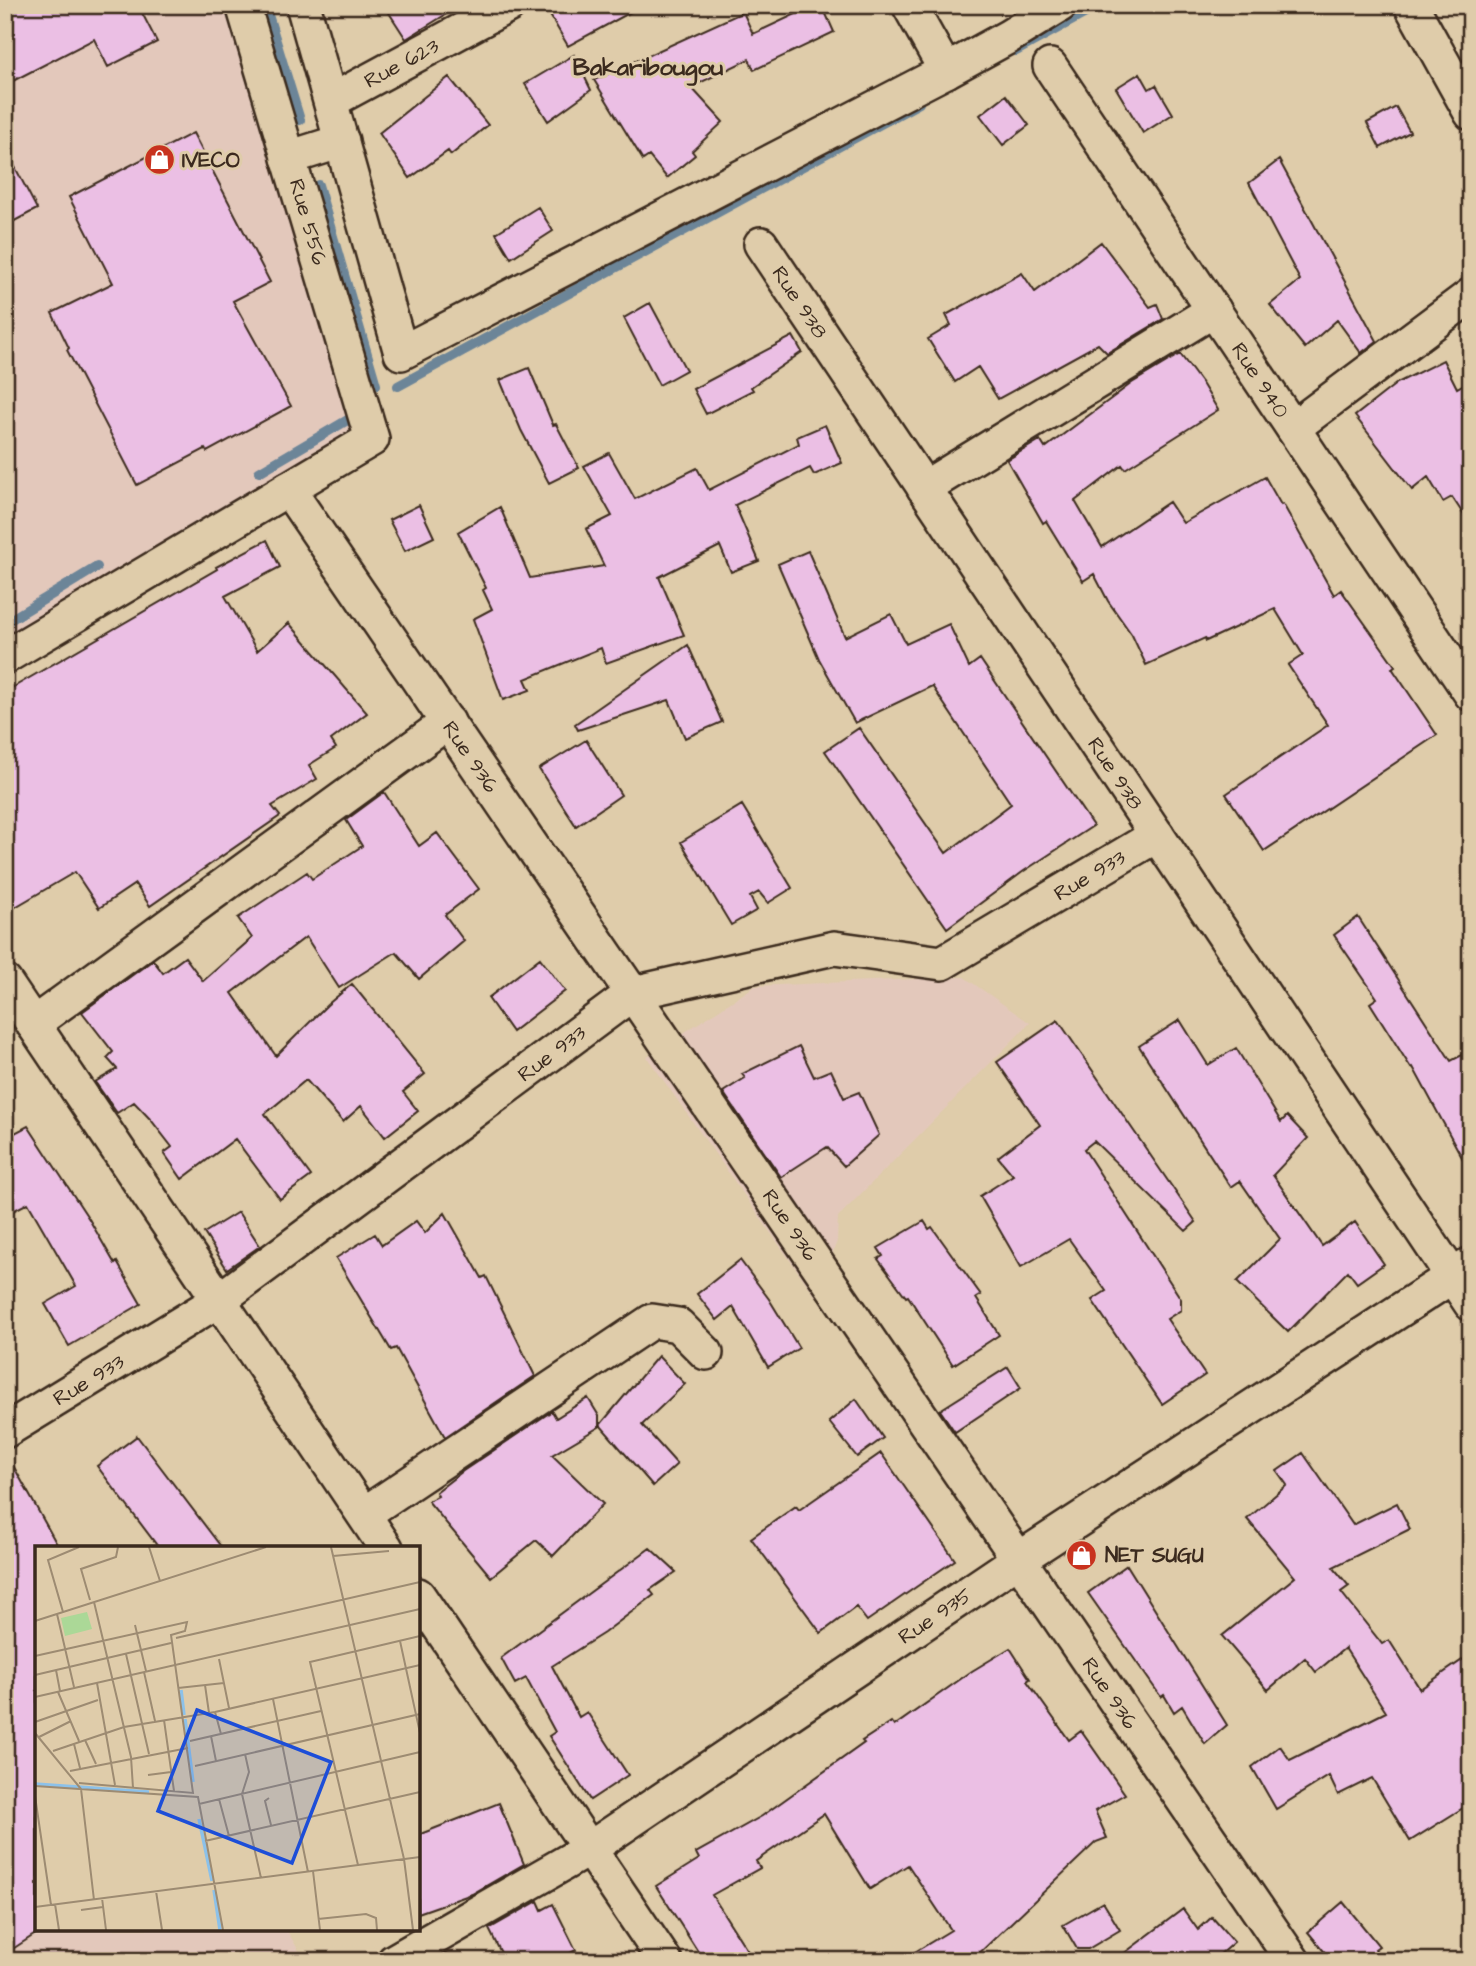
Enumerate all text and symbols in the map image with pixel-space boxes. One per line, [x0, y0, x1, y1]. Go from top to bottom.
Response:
street label: Rue 623 [359, 31, 444, 95]
district label: Bakaribougou [573, 51, 723, 86]
shop icon: IVECO [142, 143, 176, 177]
place label: IVECO [182, 146, 240, 175]
street label: Rue 556 [282, 176, 334, 268]
street label: Rue 938 [765, 260, 835, 344]
street label: Rue 940 [1225, 337, 1296, 423]
street label: Rue 936 [436, 715, 506, 798]
street label: Rue 938 [1081, 731, 1150, 816]
street label: Rue 933 [1048, 842, 1131, 908]
street label: Rue 933 [511, 1018, 592, 1088]
street label: Rue 936 [756, 1183, 825, 1267]
street label: Rue 933 [47, 1347, 130, 1413]
shop icon: NET SUGU [1065, 1538, 1099, 1572]
place label: NET SUGU [1105, 1541, 1204, 1570]
inset map [35, 1546, 420, 1931]
street label: Rue 935 [892, 1580, 977, 1651]
street label: Rue 936 [1075, 1651, 1145, 1735]

